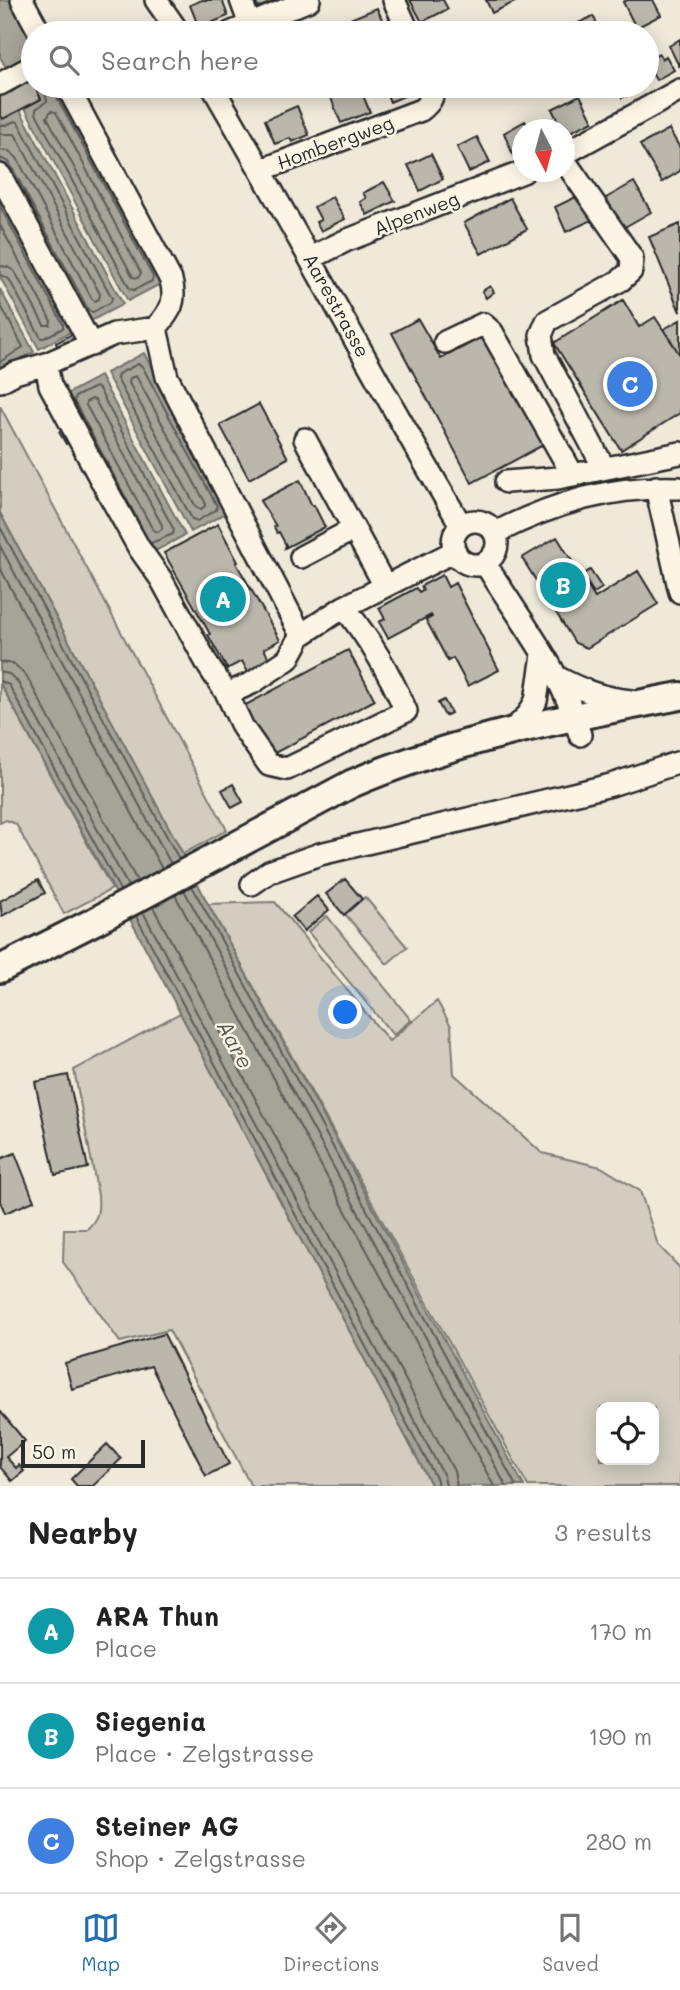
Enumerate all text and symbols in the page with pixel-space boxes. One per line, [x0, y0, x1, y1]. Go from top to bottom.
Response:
search box [21, 21, 659, 98]
icon: search [45, 41, 83, 79]
text: Search here [101, 43, 259, 77]
street label: Hombergweg [273, 109, 397, 175]
north arrow [512, 119, 575, 182]
street label: Alpenweg [370, 185, 462, 241]
street label: Aarestrasse [298, 248, 376, 362]
pin: C [607, 358, 653, 410]
pin: B [540, 559, 586, 611]
pin: A [200, 573, 246, 625]
your location [328, 995, 362, 1029]
water label: Aare [212, 1015, 260, 1073]
map controls [596, 1402, 659, 1465]
button: locate [596, 1402, 659, 1465]
scale bar [21, 1437, 145, 1469]
text: 50 m [32, 1439, 76, 1464]
text: Nearby [28, 1512, 138, 1552]
text: 3 results [555, 1517, 652, 1547]
text: ARA Thun [95, 1599, 219, 1633]
text: A [43, 1616, 59, 1646]
text: 170 m [589, 1616, 652, 1646]
text: Place [95, 1633, 157, 1663]
text: Siegenia [95, 1704, 206, 1738]
text: B [43, 1721, 59, 1751]
text: 190 m [588, 1721, 652, 1751]
text: Place · Zelgstrasse [95, 1738, 314, 1768]
text: Steiner AG [95, 1809, 239, 1843]
text: C [42, 1826, 60, 1856]
text: 280 m [585, 1826, 652, 1856]
text: Shop · Zelgstrasse [95, 1843, 306, 1873]
tab: Map [81, 1909, 120, 1976]
tab: Directions [283, 1909, 379, 1976]
tab: Saved [542, 1909, 599, 1976]

